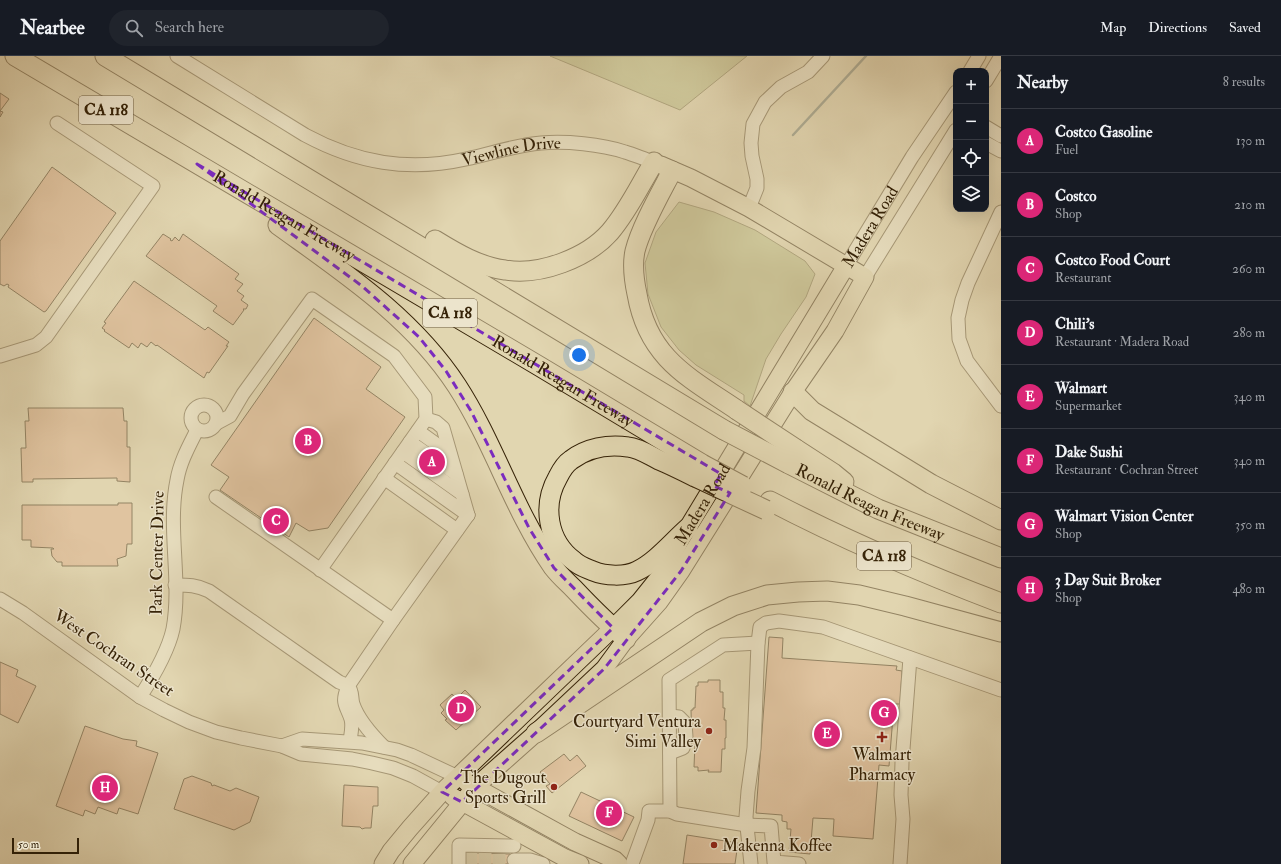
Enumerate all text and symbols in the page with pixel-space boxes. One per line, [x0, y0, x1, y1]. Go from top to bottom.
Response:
search box [109, 10, 389, 46]
text: Nearbee [20, 16, 85, 40]
icon: search [123, 17, 145, 39]
text: Search here [155, 18, 224, 37]
text: Map [1100, 19, 1126, 36]
text: Directions [1148, 19, 1207, 36]
text: Saved [1229, 19, 1261, 36]
map controls [953, 68, 989, 212]
button: + [953, 68, 989, 104]
text: Nearby [1017, 72, 1068, 93]
text: 8 results [1223, 74, 1265, 90]
road number: CA 118 [79, 96, 133, 124]
button: − [953, 104, 989, 140]
text: Costco Gasoline [1055, 123, 1152, 142]
street label: Viewline Drive [459, 132, 561, 170]
text: A [1026, 133, 1034, 149]
text: 130 m [1236, 133, 1265, 149]
button: locate [953, 140, 989, 176]
text: Fuel [1055, 142, 1078, 158]
street label: Ronald Reagan Freeway [209, 165, 360, 267]
button: layers [953, 176, 989, 212]
street label: Madera Road [837, 182, 903, 271]
text: Costco [1055, 187, 1096, 206]
text: B [1026, 197, 1034, 213]
text: 210 m [1234, 197, 1265, 213]
text: Shop [1055, 206, 1082, 222]
text: Costco Food Court [1055, 251, 1170, 270]
text: C [1025, 261, 1035, 277]
text: 260 m [1232, 261, 1265, 277]
text: Restaurant [1055, 270, 1111, 286]
road number: CA 118 [423, 299, 477, 327]
text: Chili's [1055, 315, 1094, 334]
text: D [1025, 325, 1035, 341]
text: 280 m [1233, 325, 1265, 341]
street label: Ronald Reagan Freeway [488, 330, 638, 432]
text: Restaurant · Madera Road [1055, 334, 1189, 350]
your location [569, 345, 589, 365]
text: Walmart [1055, 379, 1107, 398]
text: E [1025, 389, 1035, 405]
text: 340 m [1234, 389, 1265, 405]
text: Supermarket [1055, 398, 1122, 414]
pin: B [295, 426, 321, 456]
text: Dake Sushi [1055, 443, 1123, 462]
pin: A [419, 447, 445, 477]
text: F [1026, 453, 1034, 469]
text: 340 m [1234, 453, 1265, 469]
street label: Madera Road [670, 459, 735, 548]
street label: Ronald Reagan Freeway [792, 459, 948, 546]
text: Restaurant · Cochran Street [1055, 462, 1198, 478]
street label: Park Center Drive [145, 491, 169, 615]
pin: C [263, 506, 289, 536]
text: Walmart Vision Center [1055, 507, 1194, 526]
text: G [1025, 517, 1035, 533]
text: 350 m [1235, 517, 1265, 533]
text: Shop [1055, 526, 1082, 542]
road number: CA 118 [857, 542, 911, 570]
text: 3 Day Suit Broker [1055, 571, 1161, 590]
text: H [1025, 581, 1035, 597]
text: 480 m [1232, 581, 1265, 597]
text: Shop [1055, 590, 1082, 606]
street label: West Cochran Street [49, 604, 179, 701]
pin: D [448, 694, 474, 724]
pin: G [871, 698, 897, 728]
place label: Courtyard Ventura Simi Valley [573, 711, 702, 753]
pin: E [814, 719, 840, 749]
marker: Courtyard Ventura Simi Valley [704, 726, 714, 736]
marker: Walmart Pharmacy [877, 732, 887, 742]
place label: Walmart Pharmacy [849, 744, 916, 786]
place label: The Dugout Sports Grill [460, 767, 547, 809]
pin: H [92, 773, 118, 803]
marker: The Dugout Sports Grill [549, 782, 559, 792]
pin: F [596, 798, 622, 828]
place label: Makenna Koffee [722, 835, 832, 856]
scale bar [12, 836, 79, 855]
text: 50 m [18, 838, 39, 851]
marker: Makenna Koffee [709, 840, 719, 850]

